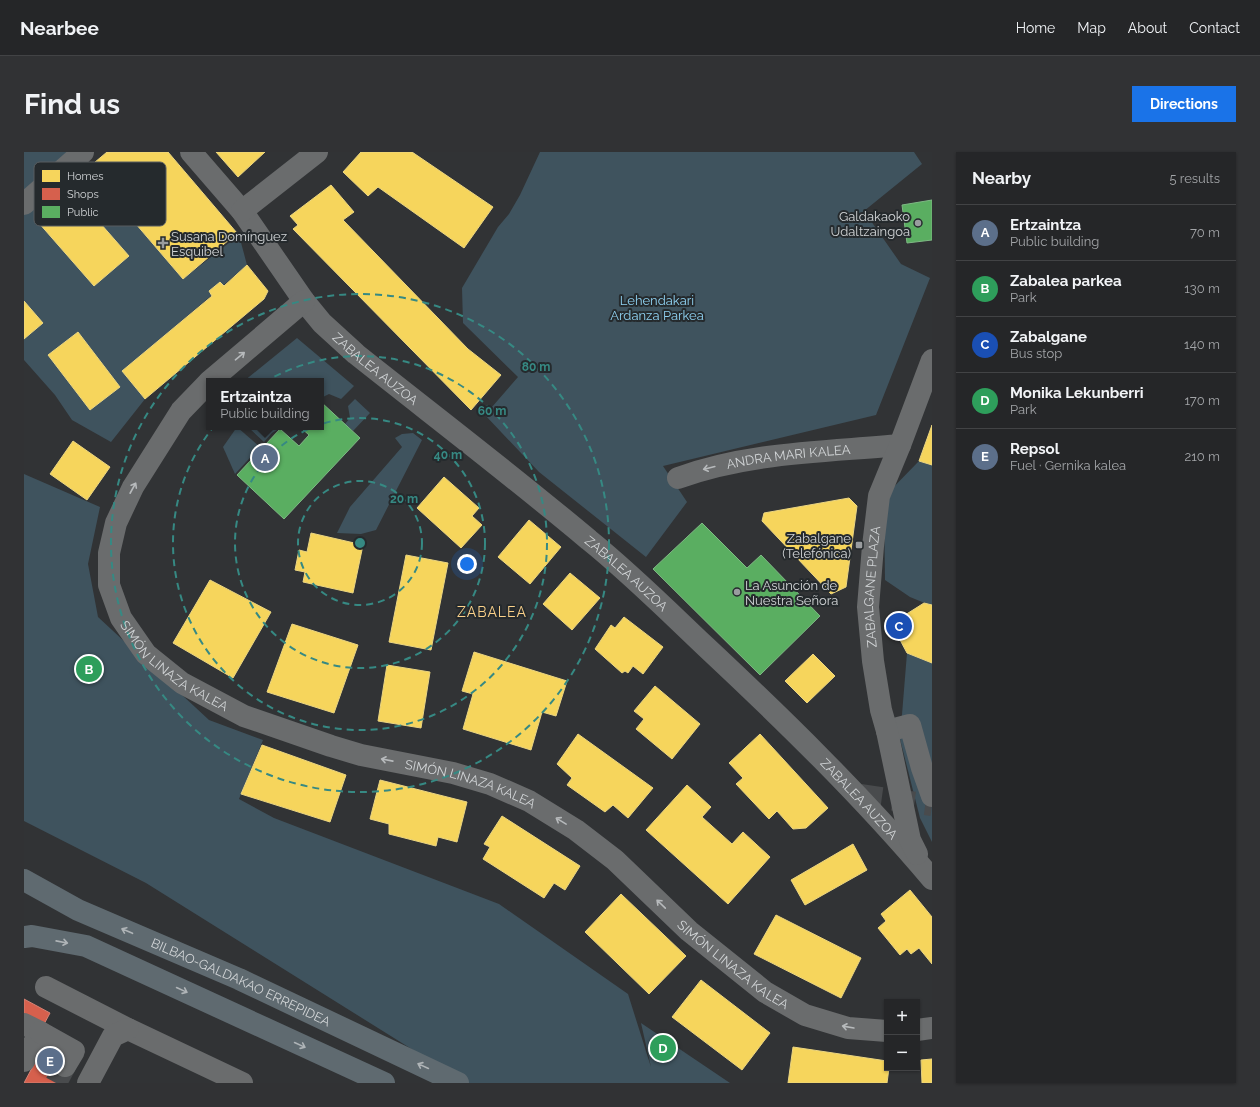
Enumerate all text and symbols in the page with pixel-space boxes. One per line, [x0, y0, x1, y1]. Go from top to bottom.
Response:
text: Nearbee [20, 17, 99, 39]
text: Home [1016, 20, 1055, 36]
text: Map [1077, 20, 1106, 36]
text: About [1128, 20, 1167, 36]
text: Contact [1189, 20, 1240, 36]
button: Directions [1132, 86, 1236, 122]
text: Find us [24, 88, 120, 121]
legend [34, 162, 166, 226]
text: Nearby [972, 168, 1031, 188]
text: Homes [67, 170, 103, 183]
text: 5 results [1169, 171, 1220, 186]
text: Shops [67, 188, 99, 201]
text: Public [67, 206, 99, 219]
place label: Galdakaoko Udaltzaingoa [831, 209, 910, 239]
text: Ertzaintza [1010, 216, 1081, 234]
marker: Galdakaoko Udaltzaingoa [913, 218, 923, 228]
text: A [981, 225, 989, 240]
text: 70 m [1190, 225, 1220, 240]
place label: Susana Domínguez Esquibel [171, 229, 287, 259]
text: Public building [1010, 234, 1099, 249]
marker: Susana Domínguez Esquibel [158, 238, 168, 248]
text: Zabalea parkea [1010, 272, 1122, 290]
text: B [981, 281, 989, 296]
text: 130 m [1184, 281, 1220, 296]
text: Park [1010, 290, 1037, 305]
park label: Lehendakari Ardanza Parkea [610, 293, 704, 323]
text: Zabalgane [1010, 328, 1087, 346]
street label: ZABALEA AUZOA [330, 330, 421, 408]
text: C [981, 337, 989, 352]
text: 140 m [1184, 337, 1220, 352]
text: Bus stop [1010, 346, 1062, 361]
one-way arrow [235, 351, 245, 360]
text: 80 m [522, 360, 550, 374]
popup [206, 378, 324, 430]
text: Monika Lekunberri [1010, 384, 1144, 402]
text: Ertzaintza [220, 388, 292, 406]
text: D [980, 393, 990, 408]
text: 170 m [1184, 393, 1220, 408]
text: Park [1010, 402, 1037, 417]
text: 60 m [478, 404, 506, 418]
text: Public building [220, 406, 310, 421]
text: Repsol [1010, 440, 1059, 458]
street label: ANDRA MARI KALEA [725, 442, 851, 472]
pin: A [252, 443, 278, 473]
text: 40 m [434, 448, 462, 462]
text: E [981, 449, 989, 464]
text: 210 m [1184, 449, 1220, 464]
text: Fuel · Gernika kalea [1010, 458, 1126, 473]
one-way arrow [703, 464, 716, 472]
one-way arrow [130, 482, 138, 494]
text: 20 m [390, 492, 418, 506]
street label: ZABALGANE PLAZA [861, 525, 883, 648]
place label: Zabalgane (Telefónica) [782, 531, 851, 561]
street label: ZABALEA AUZOA [582, 533, 671, 614]
centre of rings [353, 536, 367, 550]
marker: Zabalgane (Telefónica) [854, 540, 864, 550]
your location [457, 554, 477, 574]
place label: La Asunción de Nuestra Señora [745, 578, 838, 608]
marker: La Asunción de Nuestra Señora [732, 587, 742, 597]
district label: ZABALEA [457, 604, 527, 620]
pin: C [886, 611, 912, 641]
street label: SIMÓN LINAZA KALEA [117, 618, 231, 714]
pin: B [76, 654, 102, 684]
street label: ZABALEA AUZOA [817, 755, 901, 842]
one-way arrow [381, 756, 394, 764]
street label: SIMÓN LINAZA KALEA [404, 757, 539, 812]
one-way arrow [555, 816, 567, 824]
one-way arrow [656, 899, 666, 909]
street label: SIMÓN LINAZA KALEA [674, 917, 792, 1012]
one-way arrow [121, 927, 133, 934]
street label: BILBAO-GALDAKAO ERREPIDEA [149, 935, 333, 1030]
one-way arrow [56, 938, 69, 946]
one-way arrow [176, 987, 188, 994]
map controls [884, 999, 920, 1071]
button: + [884, 999, 920, 1035]
one-way arrow [842, 1023, 855, 1031]
pin: D [650, 1033, 676, 1063]
button: − [884, 1035, 920, 1071]
one-way arrow [294, 1042, 306, 1049]
pin: E [37, 1046, 63, 1076]
one-way arrow [417, 1062, 429, 1069]

